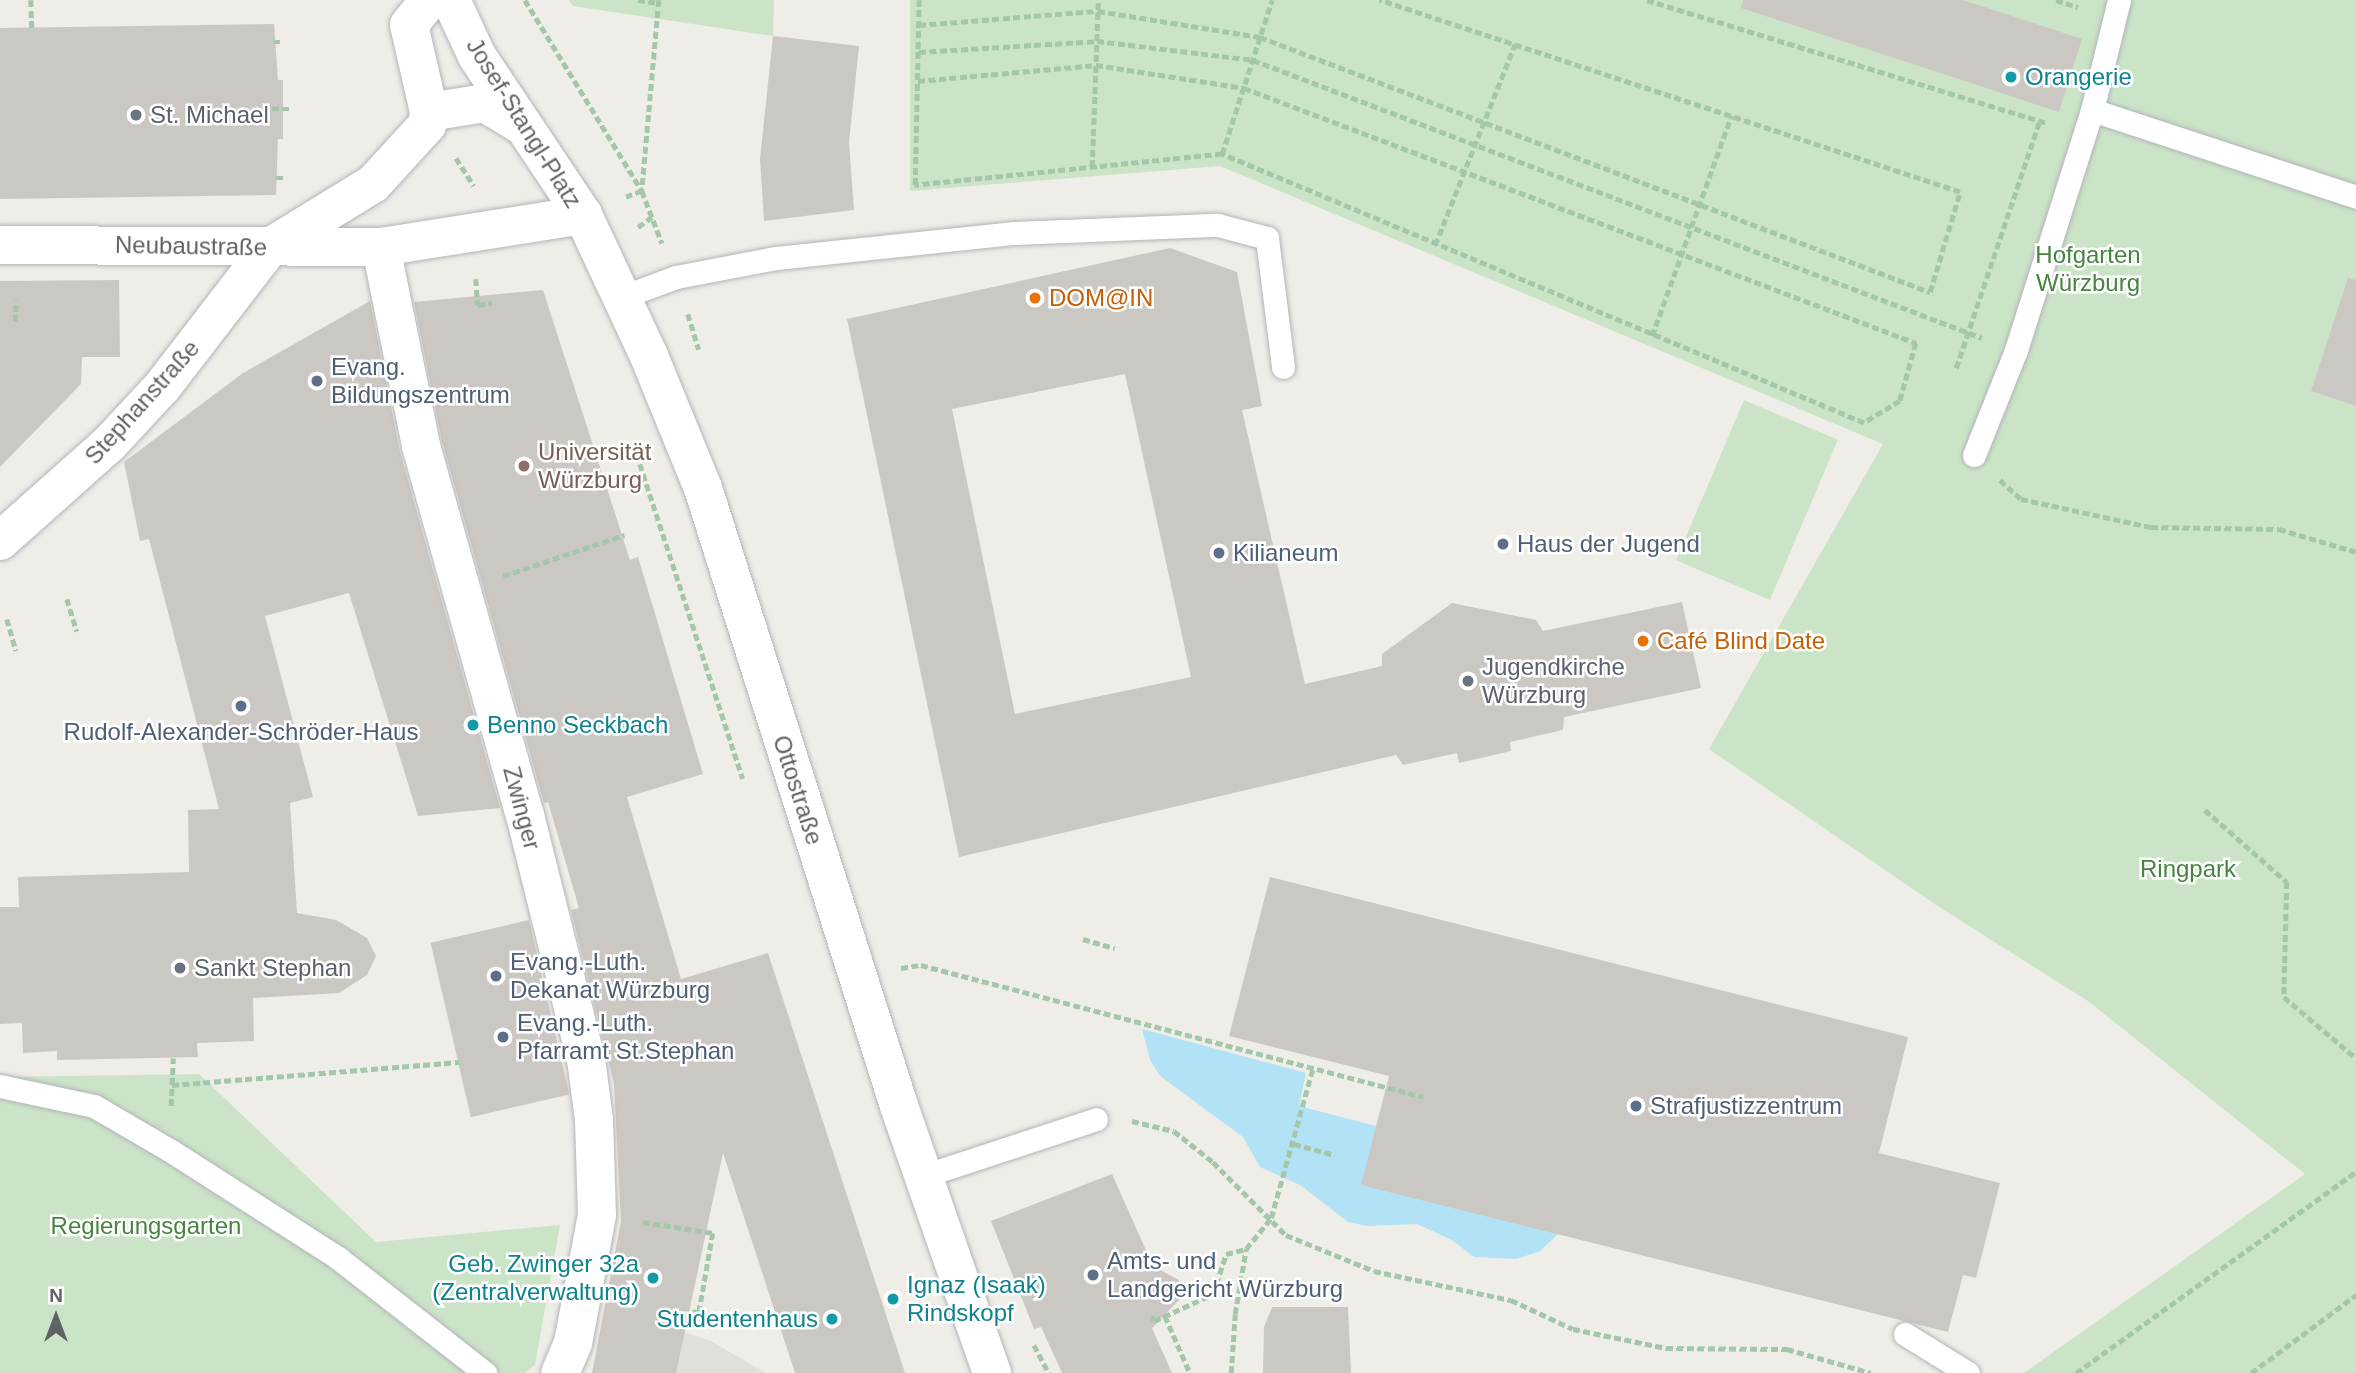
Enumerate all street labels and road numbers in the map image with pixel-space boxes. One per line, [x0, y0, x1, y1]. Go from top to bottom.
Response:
street label: Josef-Stangl-Platz [460, 33, 588, 213]
street label: Neubaustraße [115, 230, 267, 262]
street label: Stephanstraße [79, 334, 205, 470]
street label: Ottostraße [767, 732, 829, 848]
street label: Zwinger [497, 763, 547, 853]

